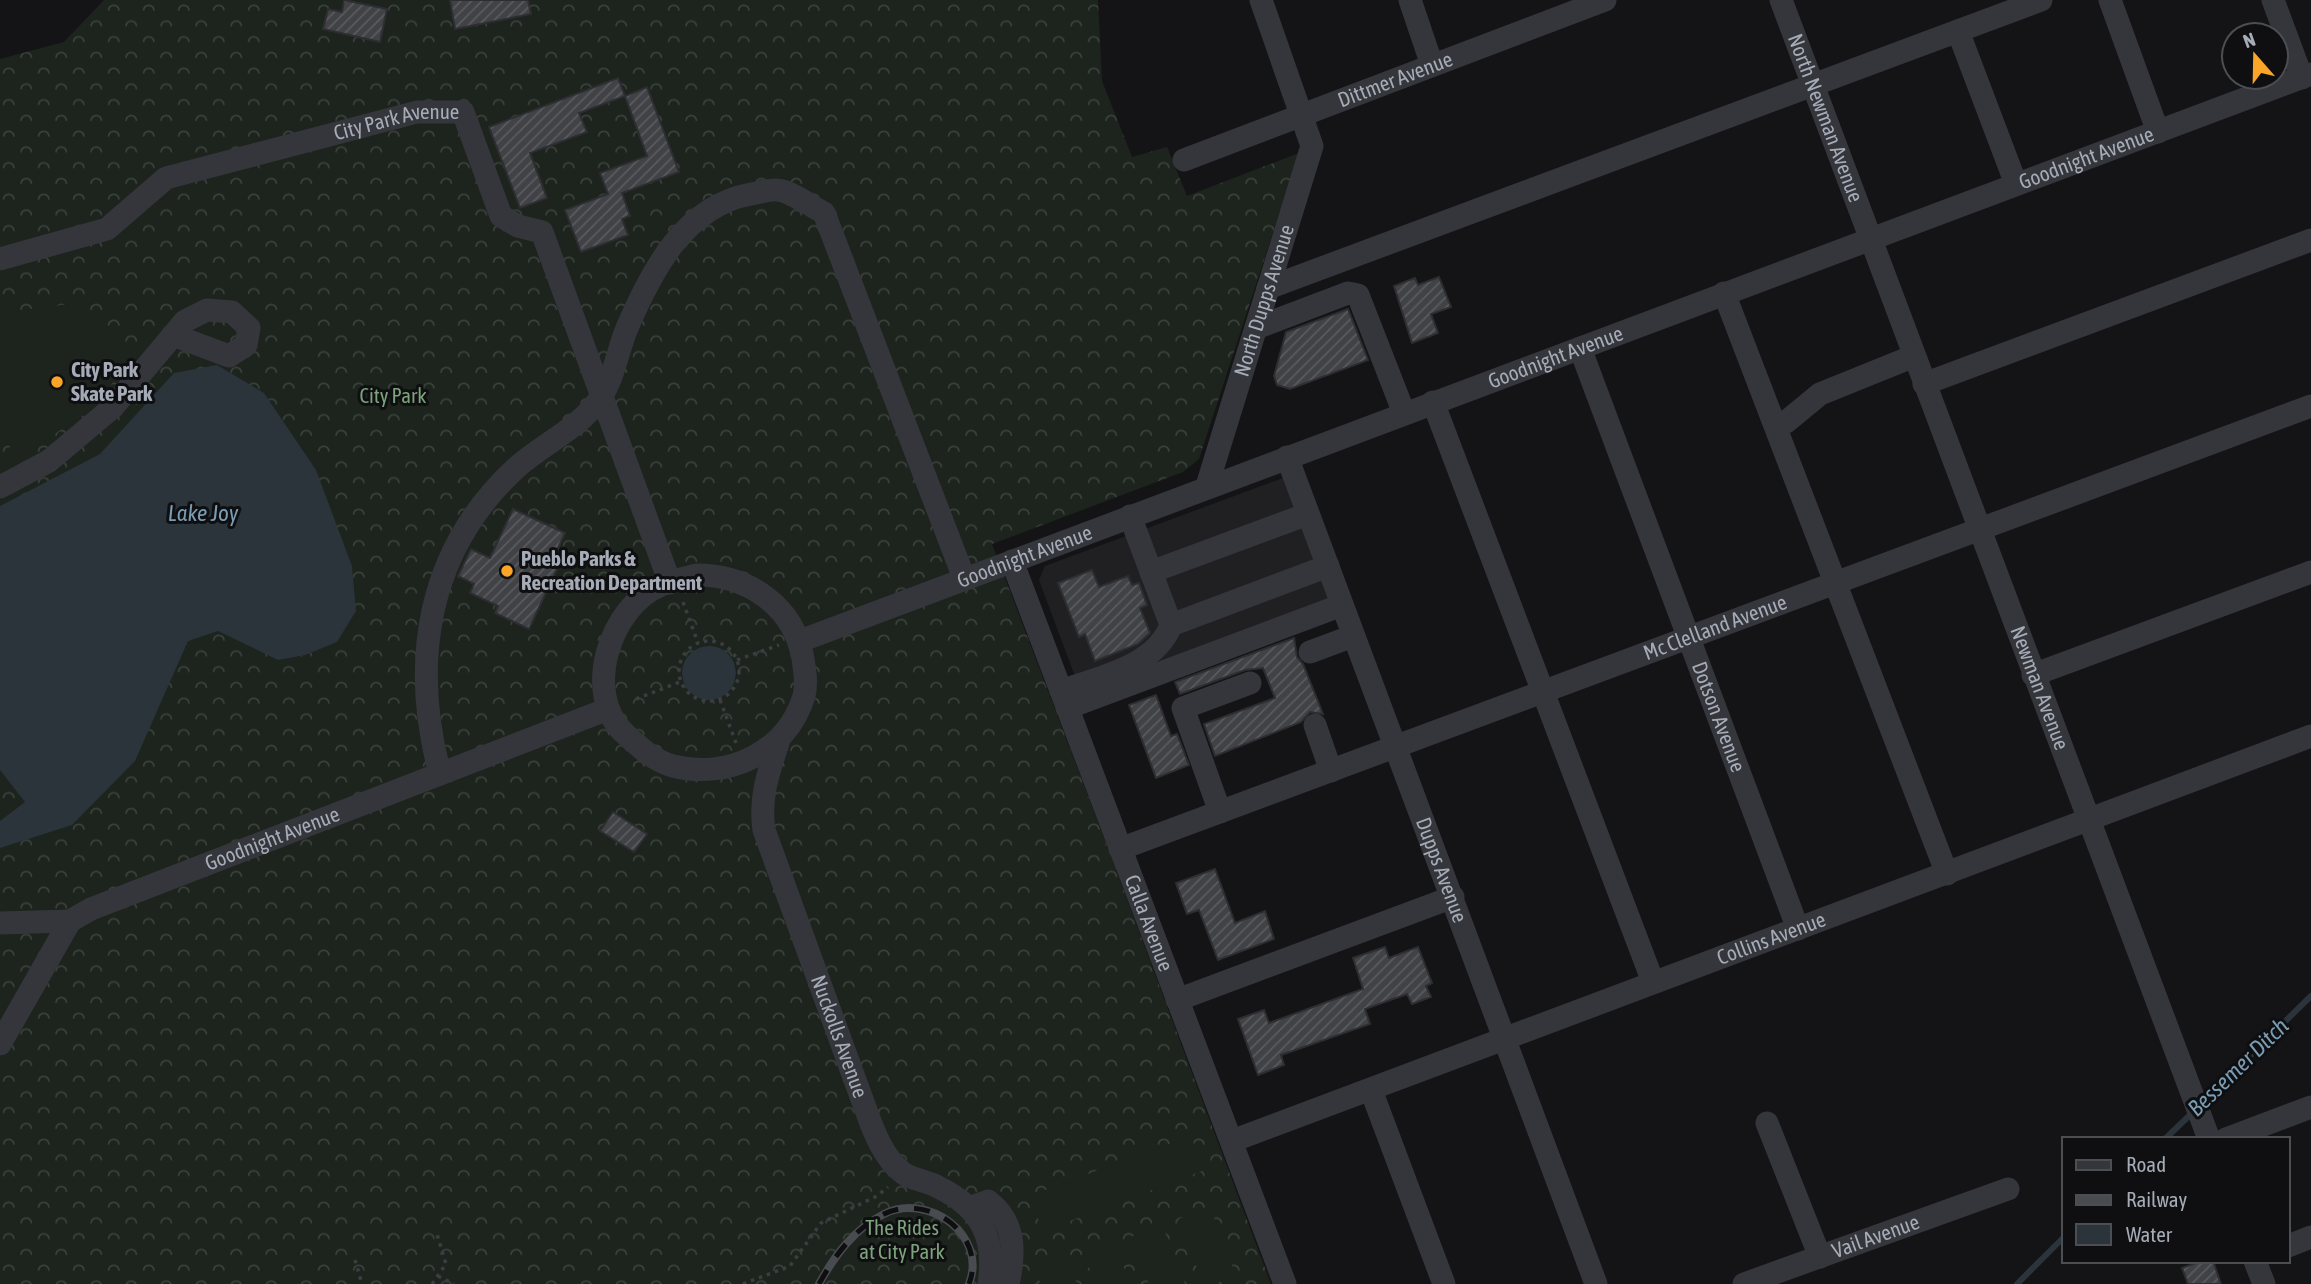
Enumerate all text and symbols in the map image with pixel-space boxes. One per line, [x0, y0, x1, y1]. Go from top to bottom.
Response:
north arrow [2220, 21, 2290, 91]
text: N [2240, 28, 2258, 52]
street label: North Newman Avenue [1784, 30, 1869, 205]
street label: Dittmer Avenue [1334, 46, 1456, 111]
street label: City Park Avenue [331, 99, 459, 144]
street label: Goodnight Avenue [2015, 121, 2157, 194]
street label: North Dupps Avenue [1229, 221, 1298, 379]
street label: Goodnight Avenue [1484, 320, 1626, 393]
place label: City Park Skate Park [71, 357, 153, 405]
marker: City Park Skate Park [49, 374, 65, 390]
park label: City Park [360, 383, 426, 407]
water label: Lake Joy [168, 500, 239, 526]
street label: Goodnight Avenue [954, 520, 1095, 592]
place label: Pueblo Parks & Recreation Department [521, 546, 702, 594]
marker: Pueblo Parks & Recreation Department [499, 563, 515, 579]
street label: Mc Clelland Avenue [1640, 589, 1790, 664]
street label: Newman Avenue [2006, 622, 2075, 753]
street label: Dotson Avenue [1688, 658, 1751, 775]
street label: Goodnight Avenue [201, 801, 343, 875]
street label: Dupps Avenue [1412, 814, 1473, 926]
street label: Calla Avenue [1121, 871, 1179, 974]
street label: Collins Avenue [1713, 906, 1829, 969]
street label: Nuckolls Avenue [807, 972, 873, 1101]
water label: Bessemer Ditch [2182, 1013, 2294, 1121]
legend [2062, 1137, 2290, 1263]
text: Road [2126, 1152, 2166, 1176]
text: Railway [2126, 1187, 2188, 1211]
street label: Vail Avenue [1829, 1209, 1922, 1262]
park label: The Rides at City Park [859, 1215, 945, 1263]
text: Water [2126, 1222, 2173, 1246]

